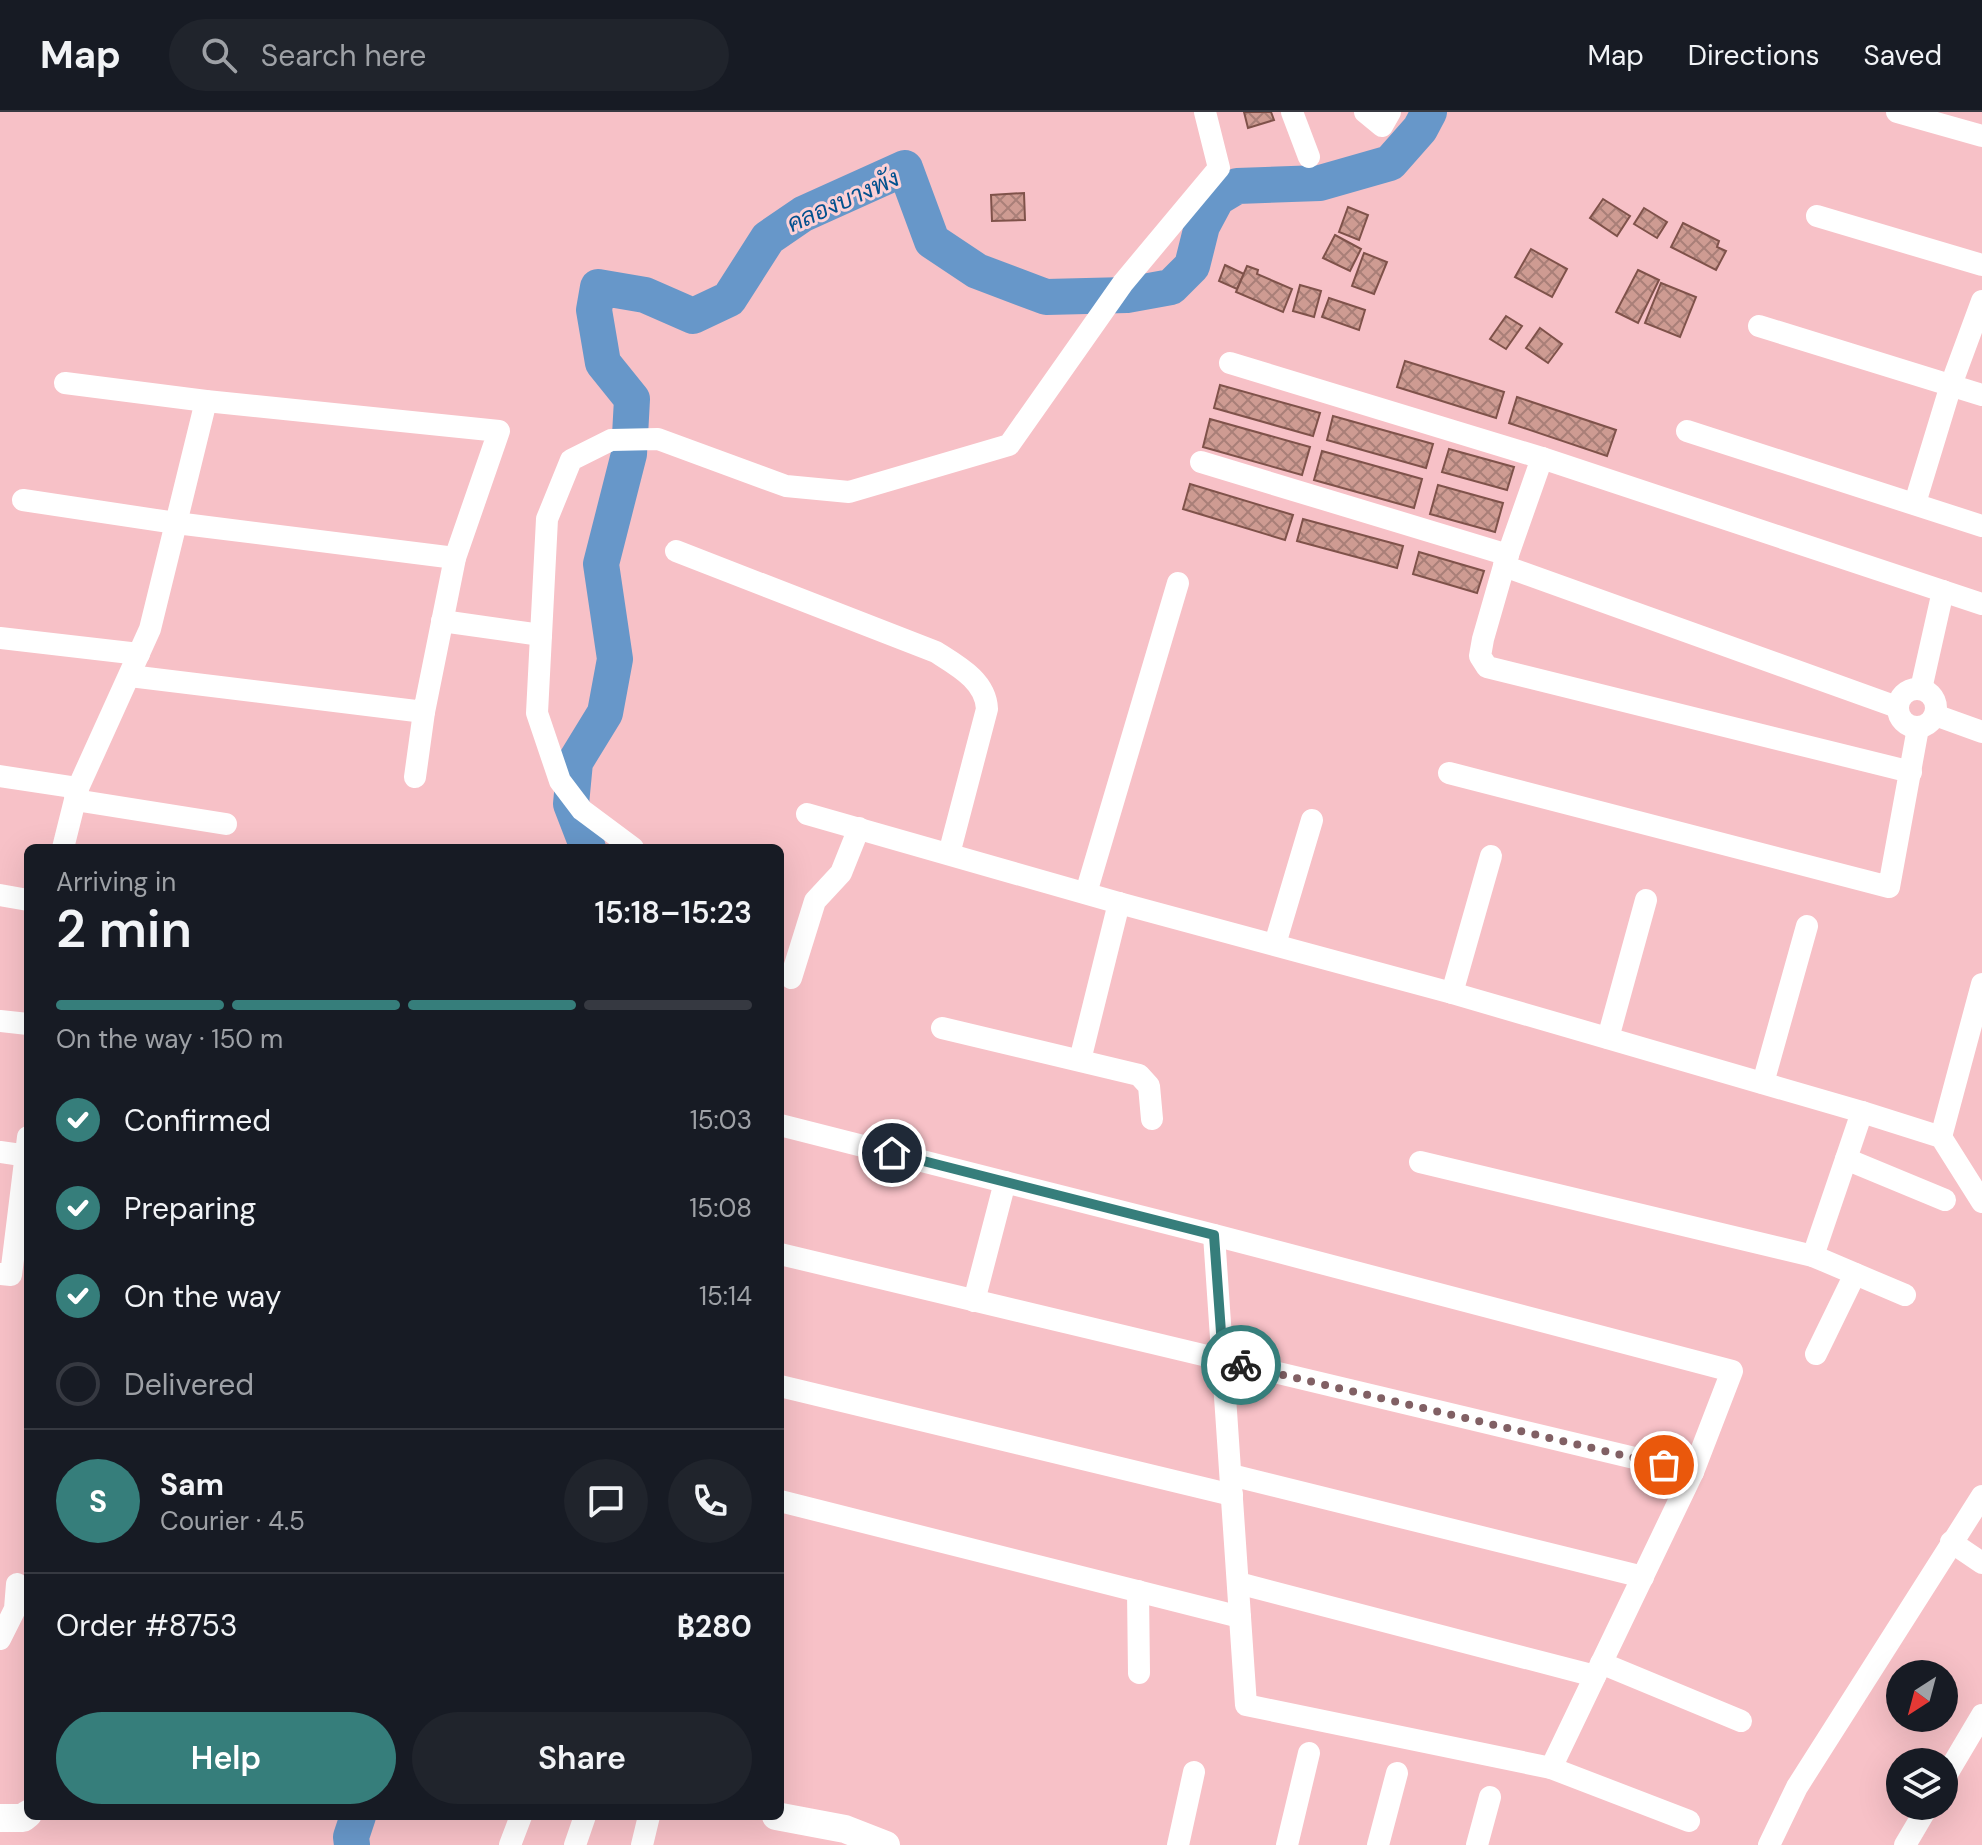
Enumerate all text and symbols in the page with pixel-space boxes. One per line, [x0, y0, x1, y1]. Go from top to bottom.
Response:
search box [169, 19, 729, 91]
text: Map [40, 30, 121, 80]
icon: search [197, 33, 241, 77]
text: Search here [261, 36, 426, 75]
text: Map [1587, 37, 1644, 74]
text: Directions [1688, 37, 1820, 74]
text: Saved [1864, 37, 1942, 74]
water label: คลองบางพัง [782, 162, 904, 239]
text: Arriving in [56, 865, 176, 899]
text: 15:18–15:23 [595, 893, 752, 932]
text: 2 min [56, 895, 192, 963]
text: On the way · 150 m [56, 1022, 283, 1056]
icon: check [56, 1098, 100, 1142]
text: Confirmed [124, 1101, 271, 1140]
text: 15:03 [690, 1103, 752, 1137]
pin [858, 1119, 926, 1187]
icon: home [870, 1131, 914, 1175]
icon: check [56, 1186, 100, 1230]
text: Preparing [124, 1189, 256, 1228]
text: 15:08 [689, 1191, 752, 1225]
icon: check [56, 1274, 100, 1318]
text: On the way [124, 1277, 281, 1316]
text: 15:14 [699, 1279, 752, 1313]
courier [1201, 1325, 1281, 1405]
icon: bike [1219, 1343, 1263, 1387]
text: Delivered [124, 1365, 254, 1404]
pin [1630, 1431, 1698, 1499]
icon: bag [1642, 1443, 1686, 1487]
button: chat [564, 1459, 648, 1543]
button: phone [668, 1459, 752, 1543]
text: Sam [160, 1465, 224, 1504]
text: S [89, 1482, 107, 1521]
text: Courier · 4.5 [160, 1504, 305, 1538]
text: Order #8753 [56, 1606, 237, 1645]
text: ฿280 [677, 1607, 752, 1646]
north arrow [1886, 1660, 1958, 1732]
map controls [1886, 1660, 1958, 1820]
button: Help [56, 1712, 396, 1804]
button: Share [412, 1712, 752, 1804]
button: layers [1886, 1748, 1958, 1820]

